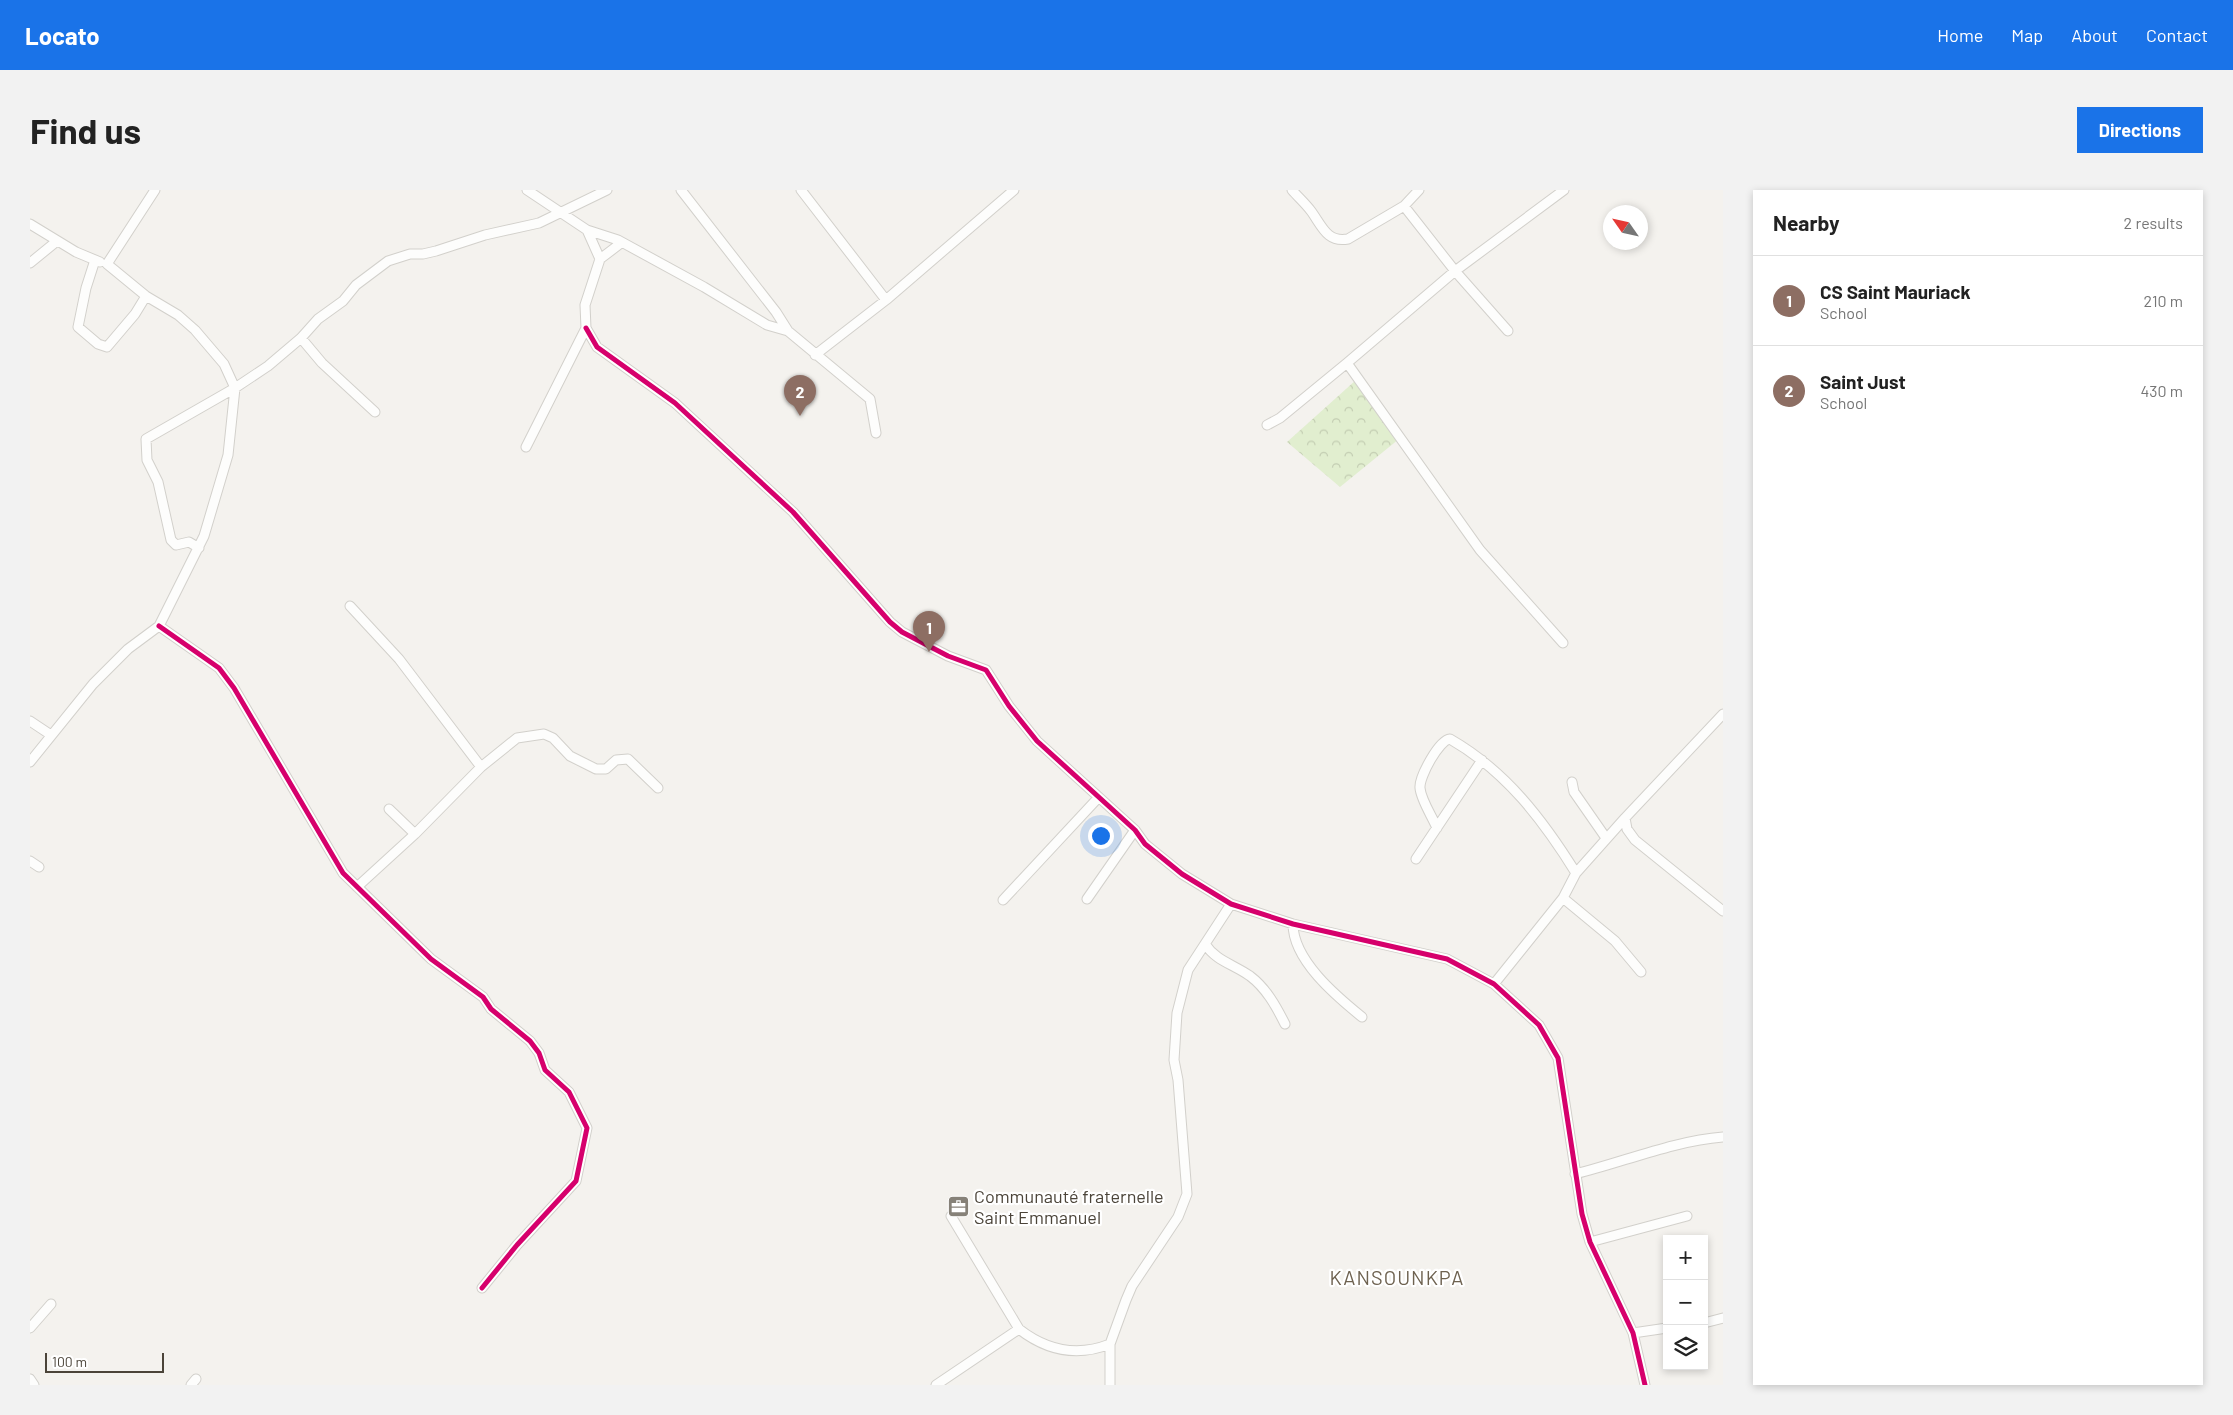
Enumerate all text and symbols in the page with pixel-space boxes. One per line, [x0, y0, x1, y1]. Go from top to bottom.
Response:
text: Locato [25, 21, 100, 50]
text: Home [1937, 24, 1983, 46]
text: Map [2011, 24, 2043, 46]
text: About [2071, 24, 2118, 46]
text: Contact [2146, 24, 2208, 46]
button: Directions [2077, 107, 2203, 153]
text: Find us [30, 109, 141, 151]
north arrow [1603, 205, 1648, 250]
text: Nearby [1773, 210, 1839, 235]
text: 2 results [2124, 213, 2183, 232]
text: CS Saint Mauriack [1820, 280, 1971, 303]
text: 1 [1786, 291, 1792, 310]
text: 210 m [2144, 291, 2183, 310]
text: School [1820, 303, 1867, 322]
text: Saint Just [1820, 370, 1906, 393]
pin: 2 [784, 375, 816, 416]
text: 2 [1785, 381, 1793, 400]
text: 430 m [2140, 381, 2183, 400]
text: School [1820, 393, 1867, 412]
pin: 1 [913, 611, 945, 652]
your location [1088, 823, 1114, 849]
place label: Communauté fraternelle Saint Emmanuel [974, 1185, 1164, 1228]
office icon: Communauté fraternelle Saint Emmanuel [946, 1195, 970, 1219]
map controls [1663, 1235, 1708, 1370]
button: + [1663, 1235, 1708, 1280]
district label: KANSOUNKPA [1330, 1265, 1464, 1289]
button: − [1663, 1280, 1708, 1325]
button: layers [1663, 1325, 1708, 1370]
scale bar [45, 1350, 164, 1373]
text: 100 m [52, 1353, 87, 1370]

